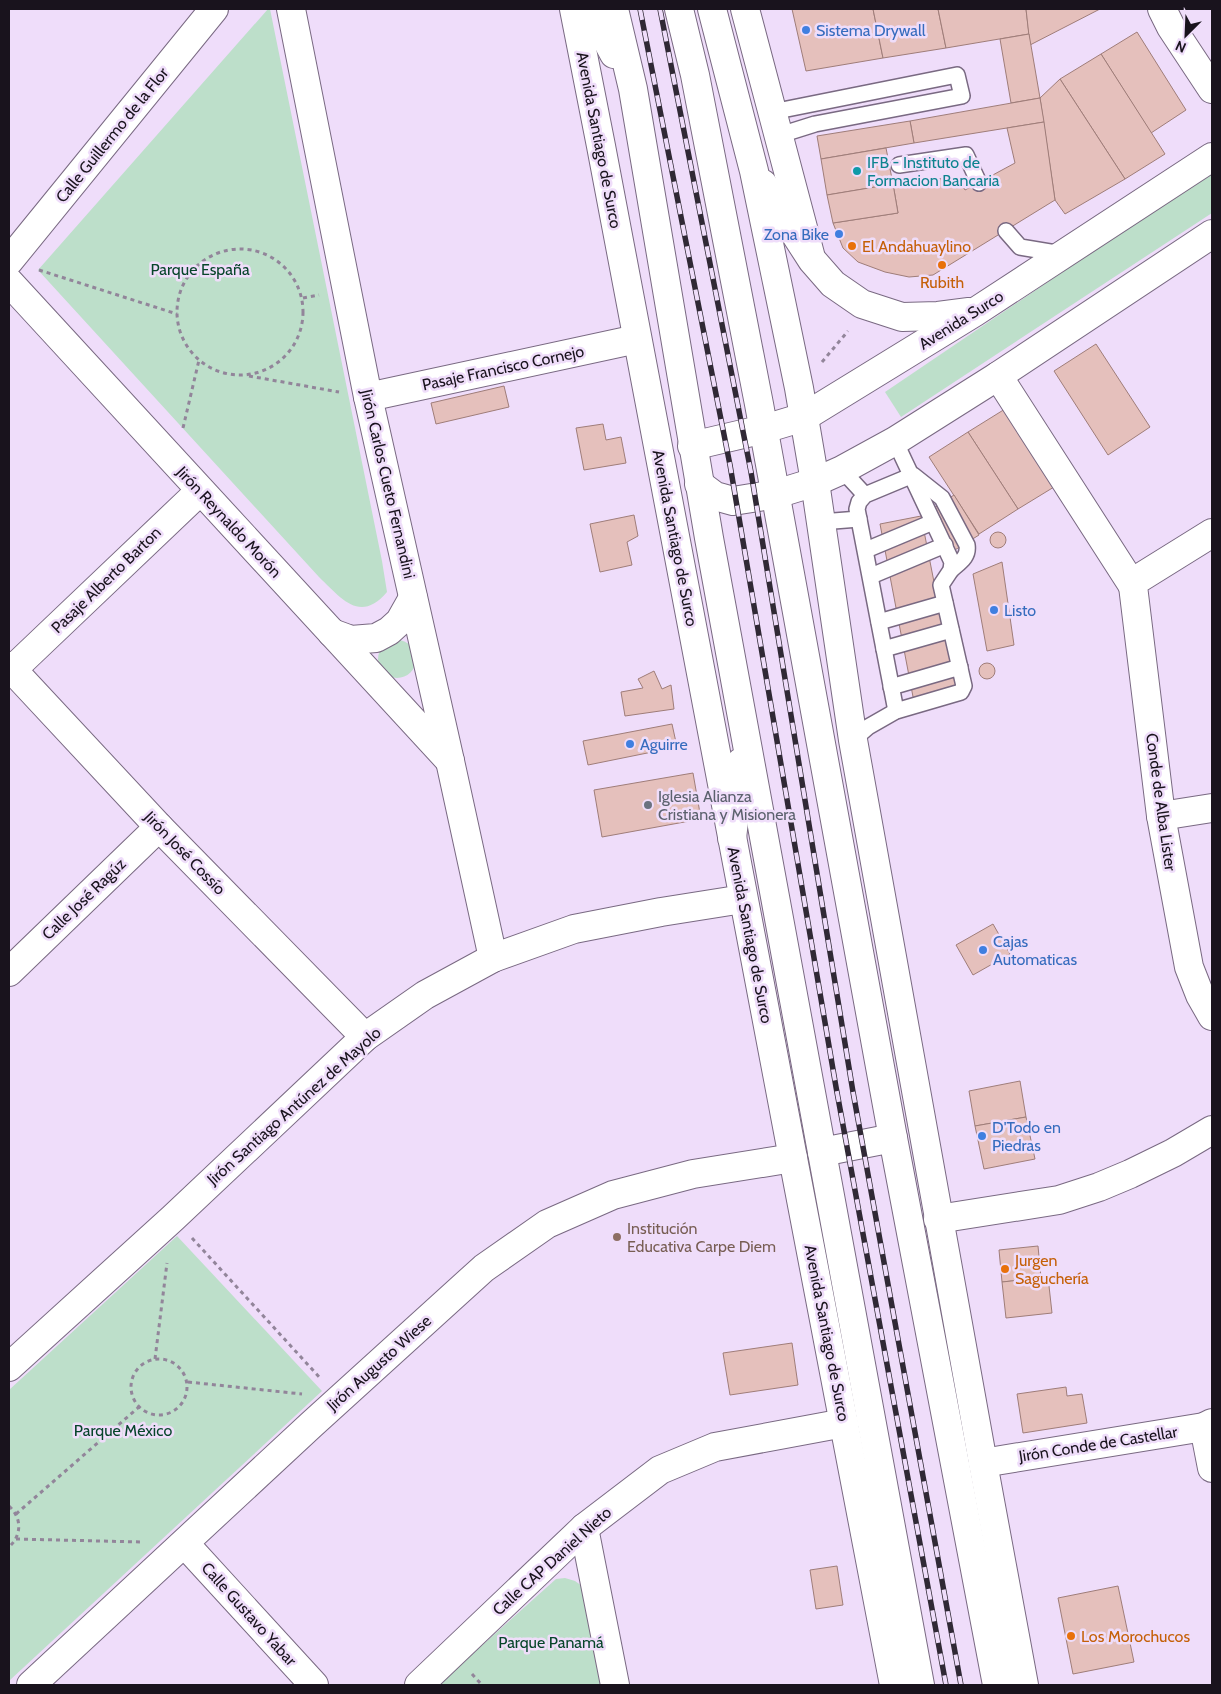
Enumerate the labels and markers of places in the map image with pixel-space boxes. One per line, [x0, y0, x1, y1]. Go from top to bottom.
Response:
place label: Sistema Drywall [816, 21, 926, 40]
marker: Sistema Drywall [800, 24, 812, 36]
place label: IFB - Instituto de Formacion Bancaria [867, 153, 1000, 190]
marker: IFB - Instituto de Formacion Bancaria [851, 165, 863, 177]
place label: Zona Bike [764, 225, 829, 244]
marker: Zona Bike [833, 228, 845, 240]
place label: El Andahuaylino [862, 237, 971, 256]
marker: El Andahuaylino [846, 240, 858, 252]
marker: Rubith [936, 259, 948, 271]
place label: Rubith [920, 273, 964, 292]
place label: Listo [1004, 601, 1036, 620]
marker: Listo [988, 604, 1000, 616]
place label: Aguirre [640, 735, 688, 754]
marker: Aguirre [624, 738, 636, 750]
place label: Iglesia Alianza Cristiana y Misionera [658, 787, 796, 824]
marker: Iglesia Alianza Cristiana y Misionera [642, 799, 654, 811]
place label: Cajas Automaticas [993, 932, 1077, 969]
marker: Cajas Automaticas [977, 944, 989, 956]
place label: D'Todo en Piedras [992, 1118, 1061, 1155]
marker: D'Todo en Piedras [976, 1130, 988, 1142]
place label: Institución Educativa Carpe Diem [627, 1219, 776, 1256]
marker: Institución Educativa Carpe Diem [611, 1231, 623, 1243]
place label: Jurgen Saguchería [1014, 1251, 1089, 1288]
marker: Jurgen Saguchería [999, 1263, 1011, 1275]
place label: Los Morochucos [1081, 1627, 1190, 1646]
marker: Los Morochucos [1065, 1630, 1077, 1642]

